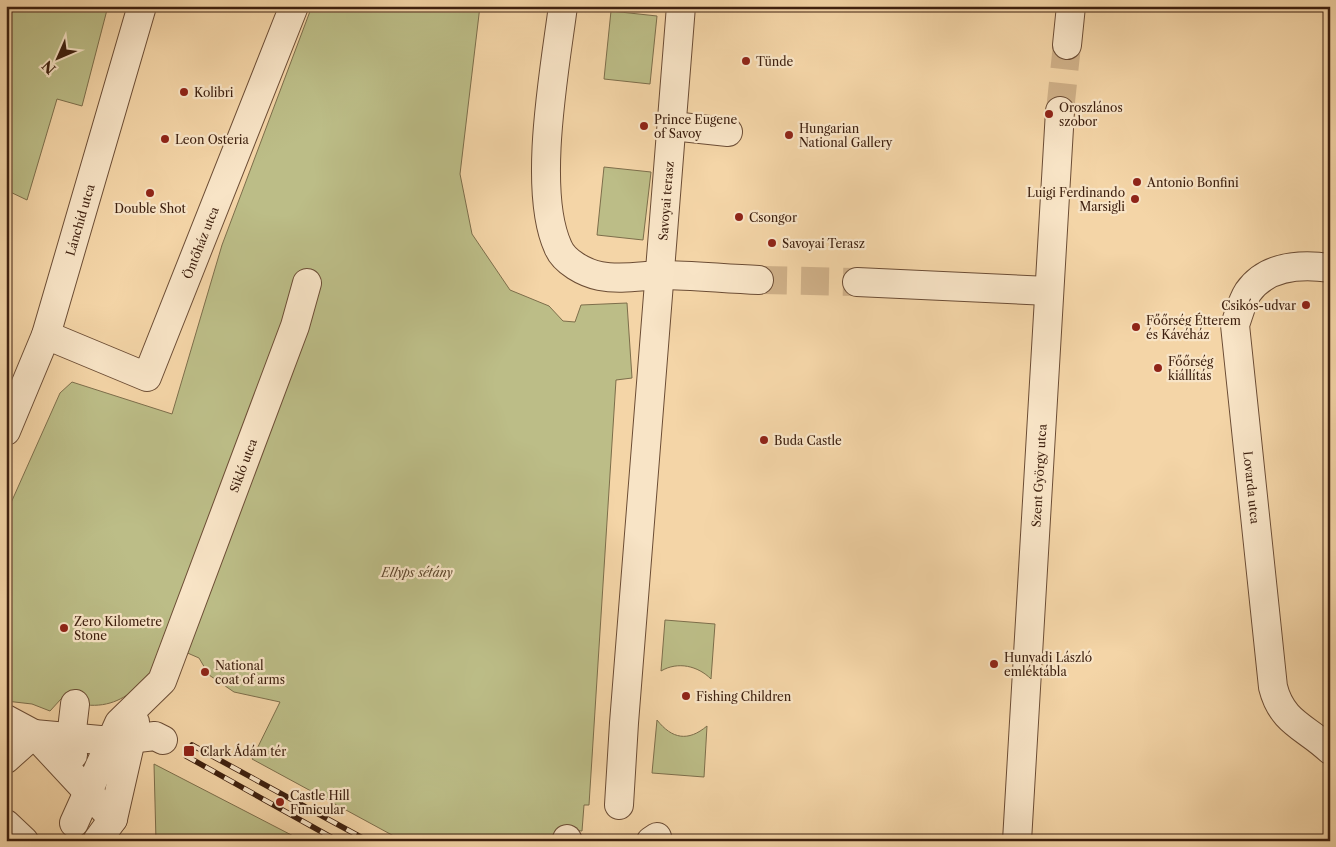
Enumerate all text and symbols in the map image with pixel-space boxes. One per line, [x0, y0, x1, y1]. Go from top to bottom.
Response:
north arrow [32, 32, 82, 82]
place label: Tünde [756, 54, 794, 69]
marker: Tünde [740, 55, 752, 67]
text: N [38, 57, 59, 78]
place label: Kolibri [194, 85, 234, 100]
marker: Kolibri [178, 86, 190, 98]
place label: Oroszlános szobor [1059, 100, 1123, 129]
marker: Oroszlános szobor [1043, 108, 1055, 120]
place label: Prince Eugene of Savoy [654, 112, 738, 141]
marker: Prince Eugene of Savoy [638, 120, 650, 132]
place label: Hungarian National Gallery [799, 121, 893, 150]
marker: Hungarian National Gallery [783, 129, 795, 141]
place label: Leon Osteria [175, 132, 249, 147]
marker: Leon Osteria [159, 133, 171, 145]
street label: Savoyai terasz [655, 160, 676, 241]
place label: Antonio Bonfini [1146, 175, 1239, 190]
marker: Antonio Bonfini [1131, 176, 1143, 188]
street label: Lánchíd utca [62, 182, 97, 257]
place label: Luigi Ferdinando Marsigli [1027, 185, 1125, 214]
marker: Double Shot [144, 187, 156, 199]
marker: Luigi Ferdinando Marsigli [1129, 193, 1141, 205]
place label: Double Shot [114, 201, 187, 216]
street label: Öntőház utca [178, 204, 222, 281]
place label: Csongor [749, 210, 797, 225]
marker: Csongor [733, 211, 745, 223]
place label: Savoyai Terasz [782, 236, 865, 251]
marker: Savoyai Terasz [766, 237, 778, 249]
place label: Csikós-udvar [1221, 298, 1296, 313]
marker: Csikós-udvar [1300, 299, 1312, 311]
place label: Főőrség Étterem és Kávéház [1146, 312, 1241, 342]
marker: Főőrség Étterem és Kávéház [1130, 321, 1142, 333]
place label: Főőrség kiállítás [1168, 354, 1214, 383]
marker: Főőrség kiállítás [1152, 362, 1164, 374]
street label: Szent György utca [1028, 423, 1049, 528]
place label: Buda Castle [774, 433, 842, 448]
marker: Buda Castle [758, 434, 770, 446]
street label: Sikló utca [226, 436, 260, 494]
street label: Lovarda utca [1241, 450, 1263, 525]
park label: Ellyps sétány [380, 565, 453, 580]
place label: Zero Kilometre Stone [74, 614, 162, 643]
marker: Zero Kilometre Stone [58, 622, 70, 634]
place label: Hunyadi László emléktábla [1004, 650, 1092, 679]
place label: National coat of arms [215, 658, 285, 687]
marker: Hunyadi László emléktábla [988, 658, 1000, 670]
marker: National coat of arms [199, 666, 211, 678]
place label: Fishing Children [696, 689, 792, 704]
marker: Fishing Children [680, 690, 692, 702]
place label: Clark Ádám tér [200, 743, 286, 759]
marker: Clark Ádám tér [182, 744, 196, 758]
place label: Castle Hill Funicular [290, 788, 350, 817]
marker: Castle Hill Funicular [274, 796, 286, 808]

